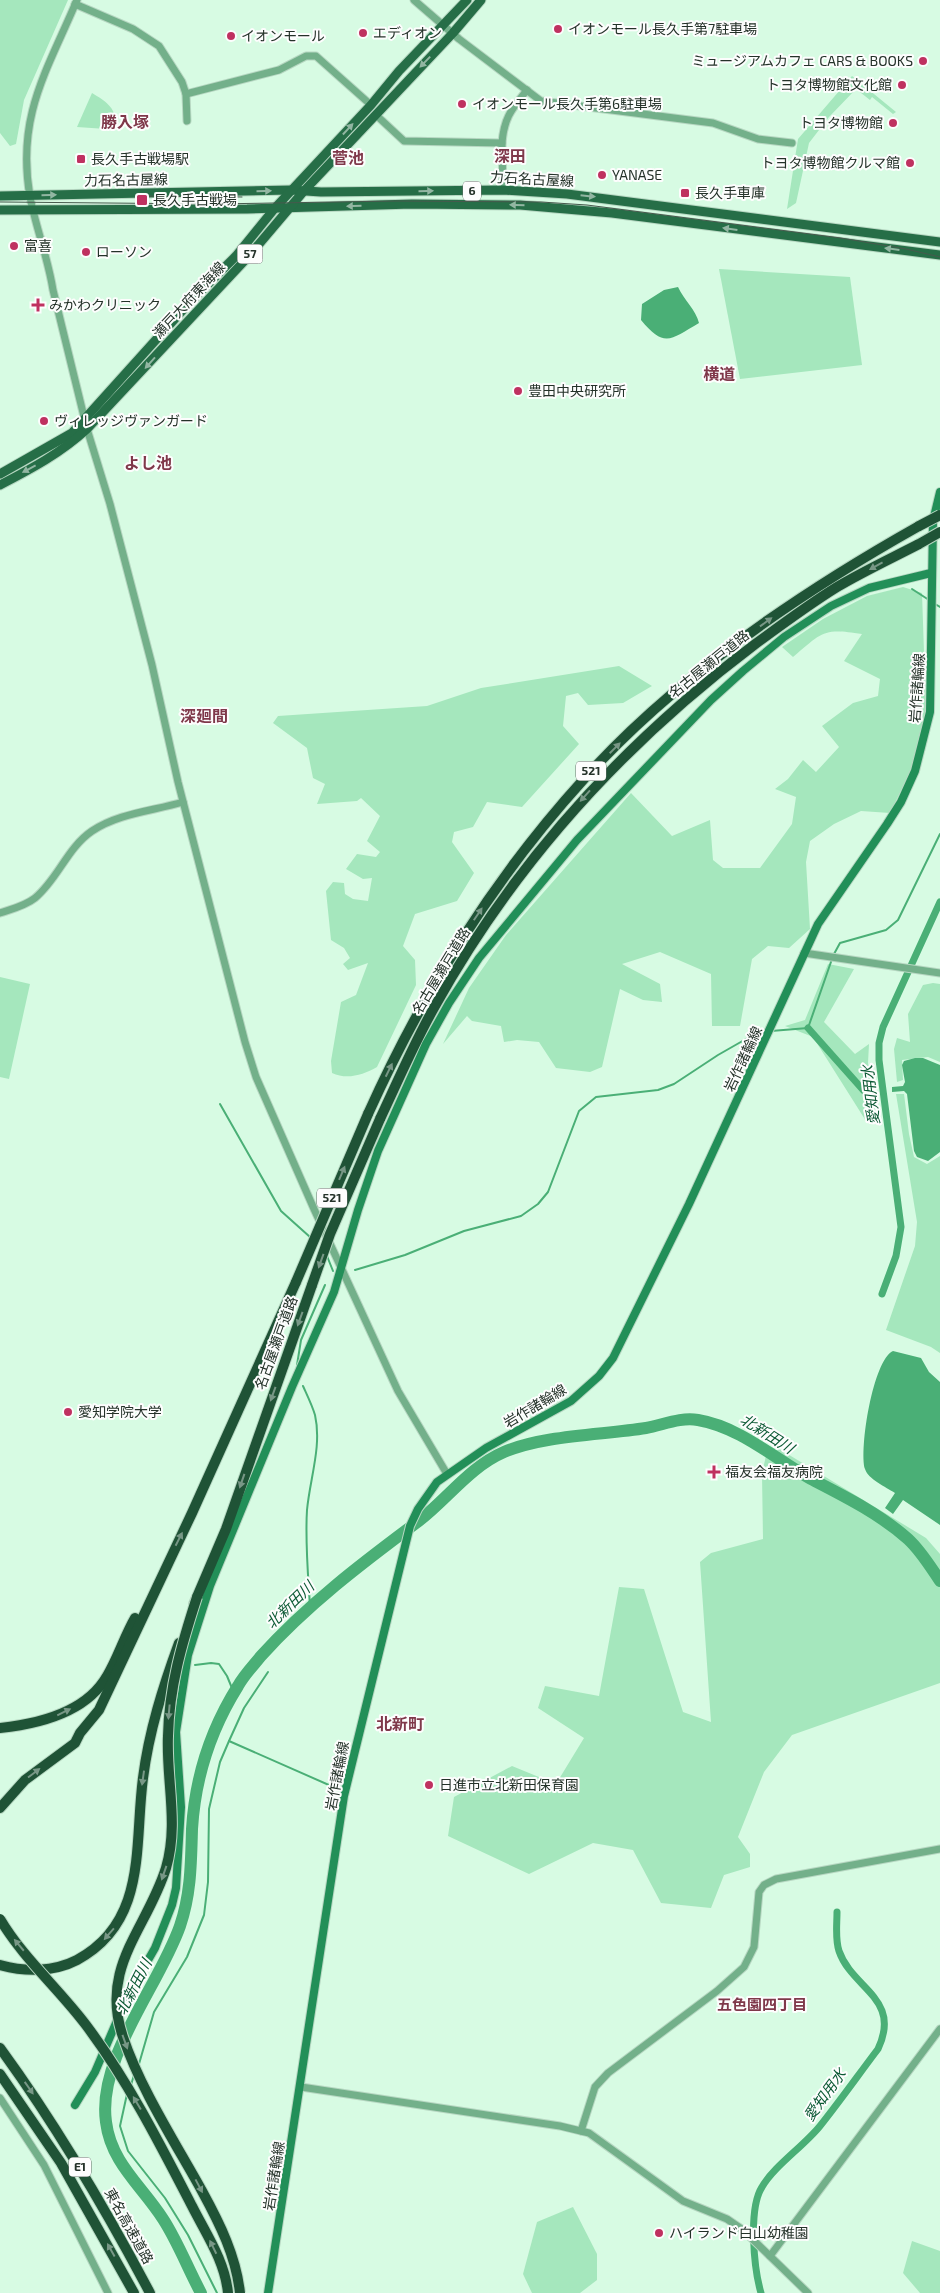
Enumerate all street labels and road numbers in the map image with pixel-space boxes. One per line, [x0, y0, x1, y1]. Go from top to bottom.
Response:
street label: 力石名古屋線 [490, 168, 574, 189]
street label: 力石名古屋線 [84, 170, 168, 189]
road number: 6 [463, 182, 481, 200]
road number: 57 [238, 244, 262, 264]
street label: 瀬戸大府東海線 [149, 258, 228, 341]
street label: 名古屋瀬戸道路 [665, 626, 752, 701]
street label: 岩作諸輪線 [906, 652, 927, 723]
road number: 521 [576, 761, 606, 780]
street label: 名古屋瀬戸道路 [408, 924, 473, 1017]
street label: 岩作諸輪線 [720, 1023, 765, 1094]
road number: 521 [317, 1188, 347, 1208]
street label: 名古屋瀬戸道路 [251, 1294, 300, 1392]
street label: 岩作諸輪線 [500, 1380, 569, 1431]
street label: 岩作諸輪線 [321, 1740, 352, 1812]
street label: 岩作諸輪線 [260, 2140, 287, 2212]
road number: E1 [69, 2158, 91, 2176]
street label: 東名高速道路 [102, 2185, 157, 2267]

